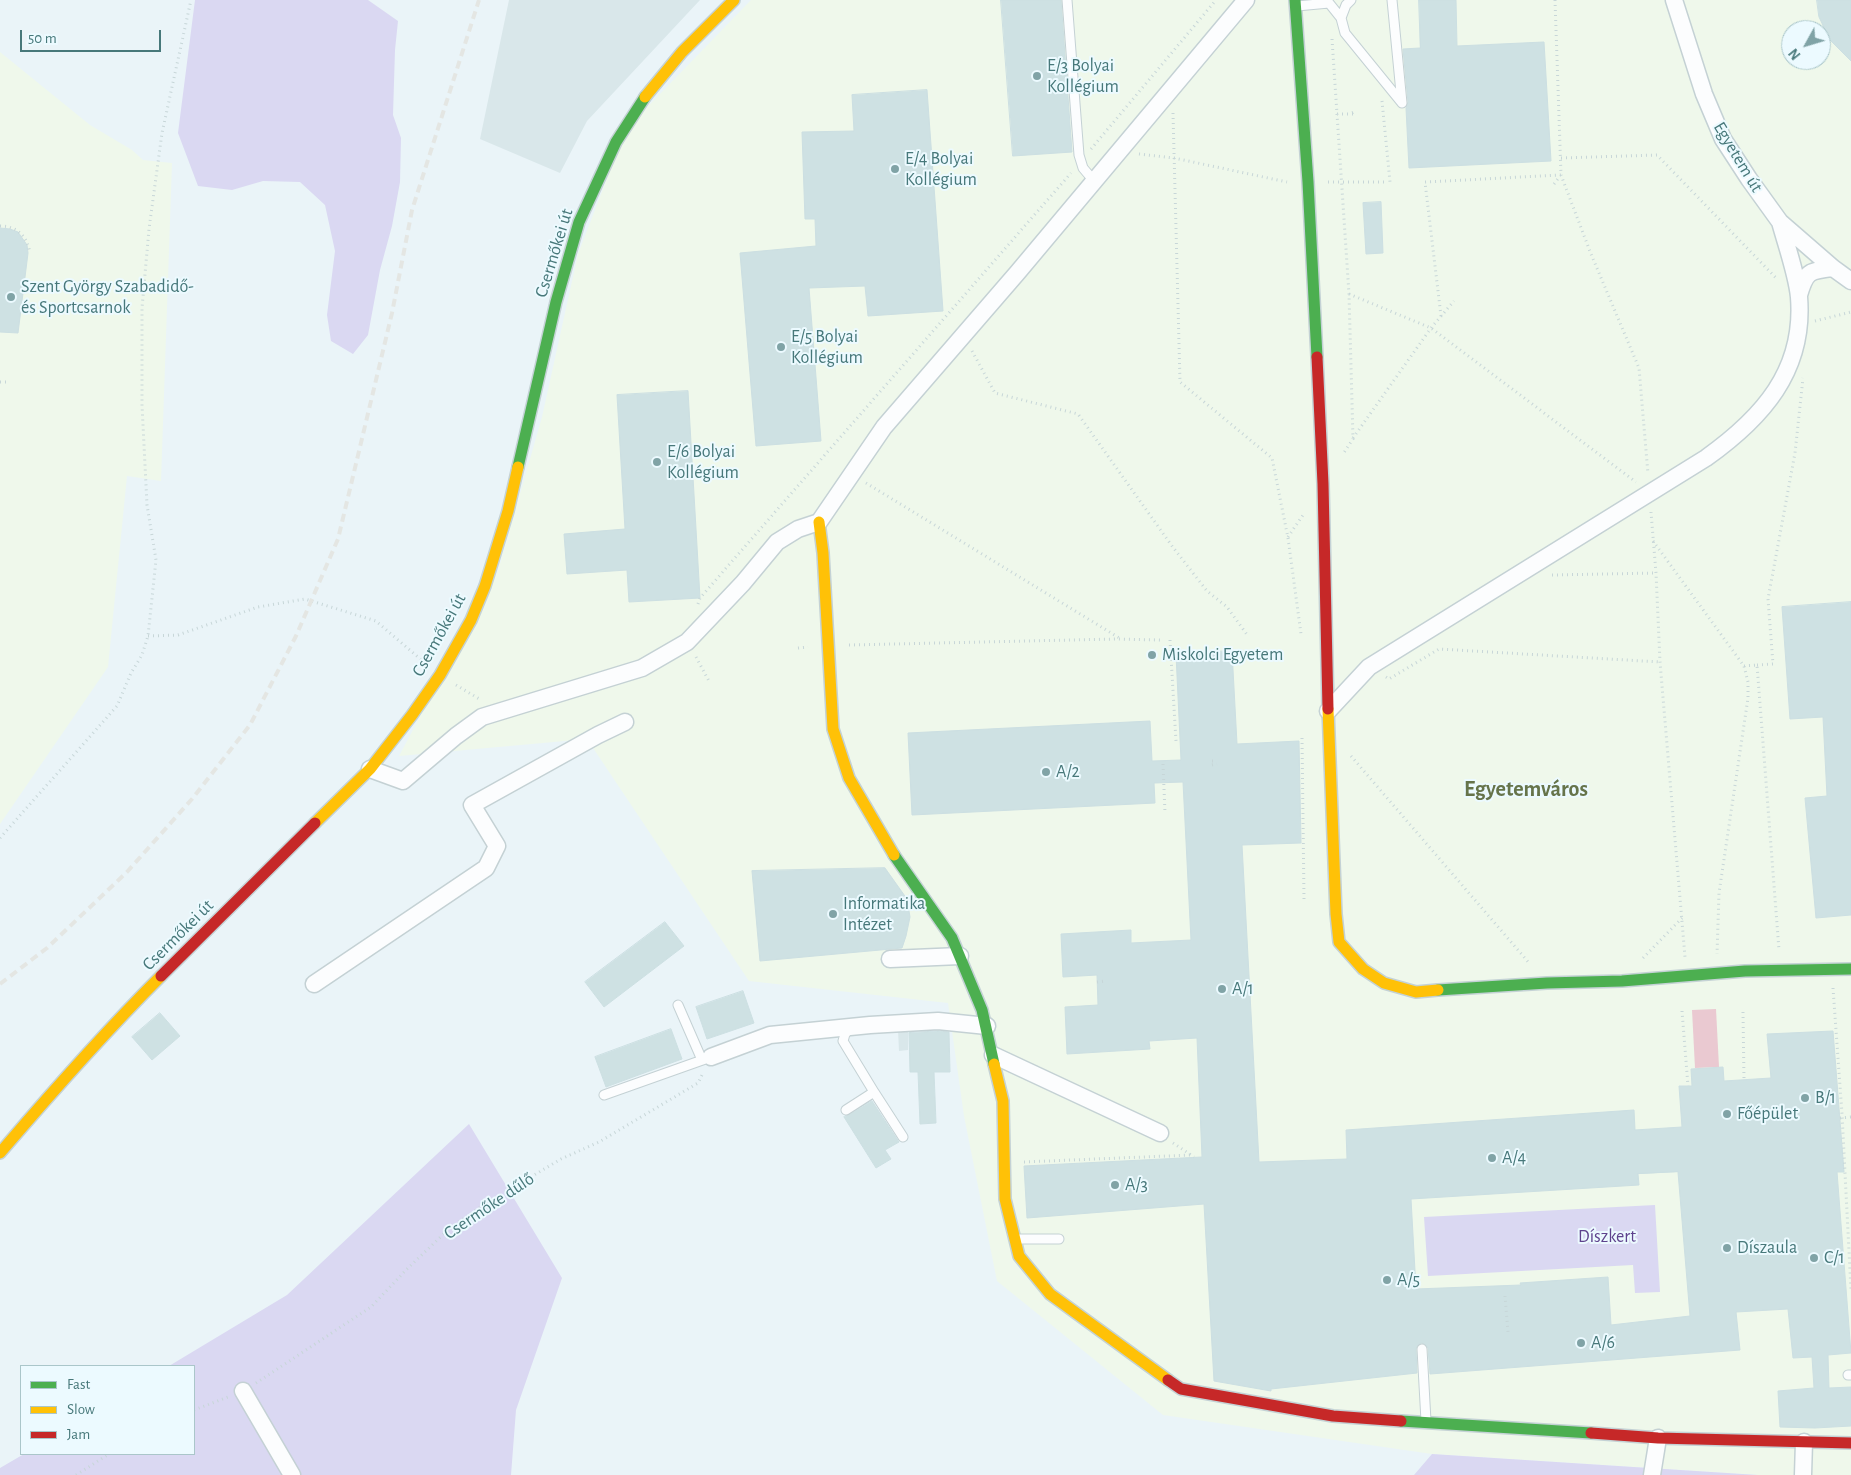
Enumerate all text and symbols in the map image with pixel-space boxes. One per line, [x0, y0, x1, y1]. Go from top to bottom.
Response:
scale bar [22, 20, 164, 52]
north arrow [1781, 20, 1831, 70]
text: 50 m [28, 31, 57, 46]
text: N [1787, 46, 1804, 62]
place label: E/3 Bolyai Kollégium [1047, 55, 1119, 98]
marker: E/3 Bolyai Kollégium [1031, 70, 1043, 82]
street label: Egyetem út [1709, 118, 1767, 196]
place label: E/4 Bolyai Kollégium [905, 148, 977, 190]
marker: E/4 Bolyai Kollégium [889, 163, 901, 175]
street label: Csermőkei út [530, 206, 578, 300]
place label: Szent György Szabadidő- és Sportcsarnok [21, 276, 194, 318]
marker: Szent György Szabadidő- és Sportcsarnok [5, 291, 17, 303]
place label: E/5 Bolyai Kollégium [791, 326, 863, 368]
marker: E/5 Bolyai Kollégium [775, 341, 787, 353]
place label: E/6 Bolyai Kollégium [667, 441, 739, 484]
marker: E/6 Bolyai Kollégium [651, 456, 663, 468]
street label: Csermőkei út [407, 590, 471, 680]
place label: Miskolci Egyetem [1162, 644, 1283, 666]
marker: Miskolci Egyetem [1146, 649, 1158, 661]
place label: A/2 [1056, 761, 1080, 783]
marker: A/2 [1040, 766, 1052, 778]
district label: Egyetemváros [1464, 776, 1588, 802]
place label: Informatika Intézet [843, 893, 925, 936]
street label: Csermőkei út [138, 895, 218, 975]
marker: Informatika Intézet [827, 908, 839, 920]
place label: A/1 [1232, 978, 1254, 1000]
marker: A/1 [1216, 983, 1228, 995]
place label: B/1 [1815, 1087, 1836, 1109]
marker: B/1 [1799, 1092, 1811, 1104]
place label: Főépület [1737, 1103, 1798, 1125]
marker: Főépület [1721, 1108, 1733, 1120]
place label: A/4 [1502, 1147, 1526, 1169]
marker: A/4 [1486, 1152, 1498, 1164]
street label: Csermőke dűlő [440, 1168, 538, 1244]
place label: A/3 [1125, 1174, 1148, 1196]
marker: A/3 [1109, 1179, 1121, 1191]
park label: Díszkert [1578, 1226, 1636, 1248]
place label: Díszaula [1737, 1237, 1797, 1259]
marker: Díszaula [1721, 1242, 1733, 1254]
place label: C/1 [1824, 1247, 1845, 1269]
marker: C/1 [1808, 1252, 1820, 1264]
place label: A/5 [1397, 1269, 1420, 1291]
marker: A/5 [1381, 1274, 1393, 1286]
place label: A/6 [1591, 1332, 1615, 1354]
marker: A/6 [1575, 1337, 1587, 1349]
legend [20, 1365, 195, 1455]
text: Fast [67, 1377, 90, 1392]
text: Slow [67, 1402, 95, 1417]
text: Jam [67, 1427, 90, 1442]

